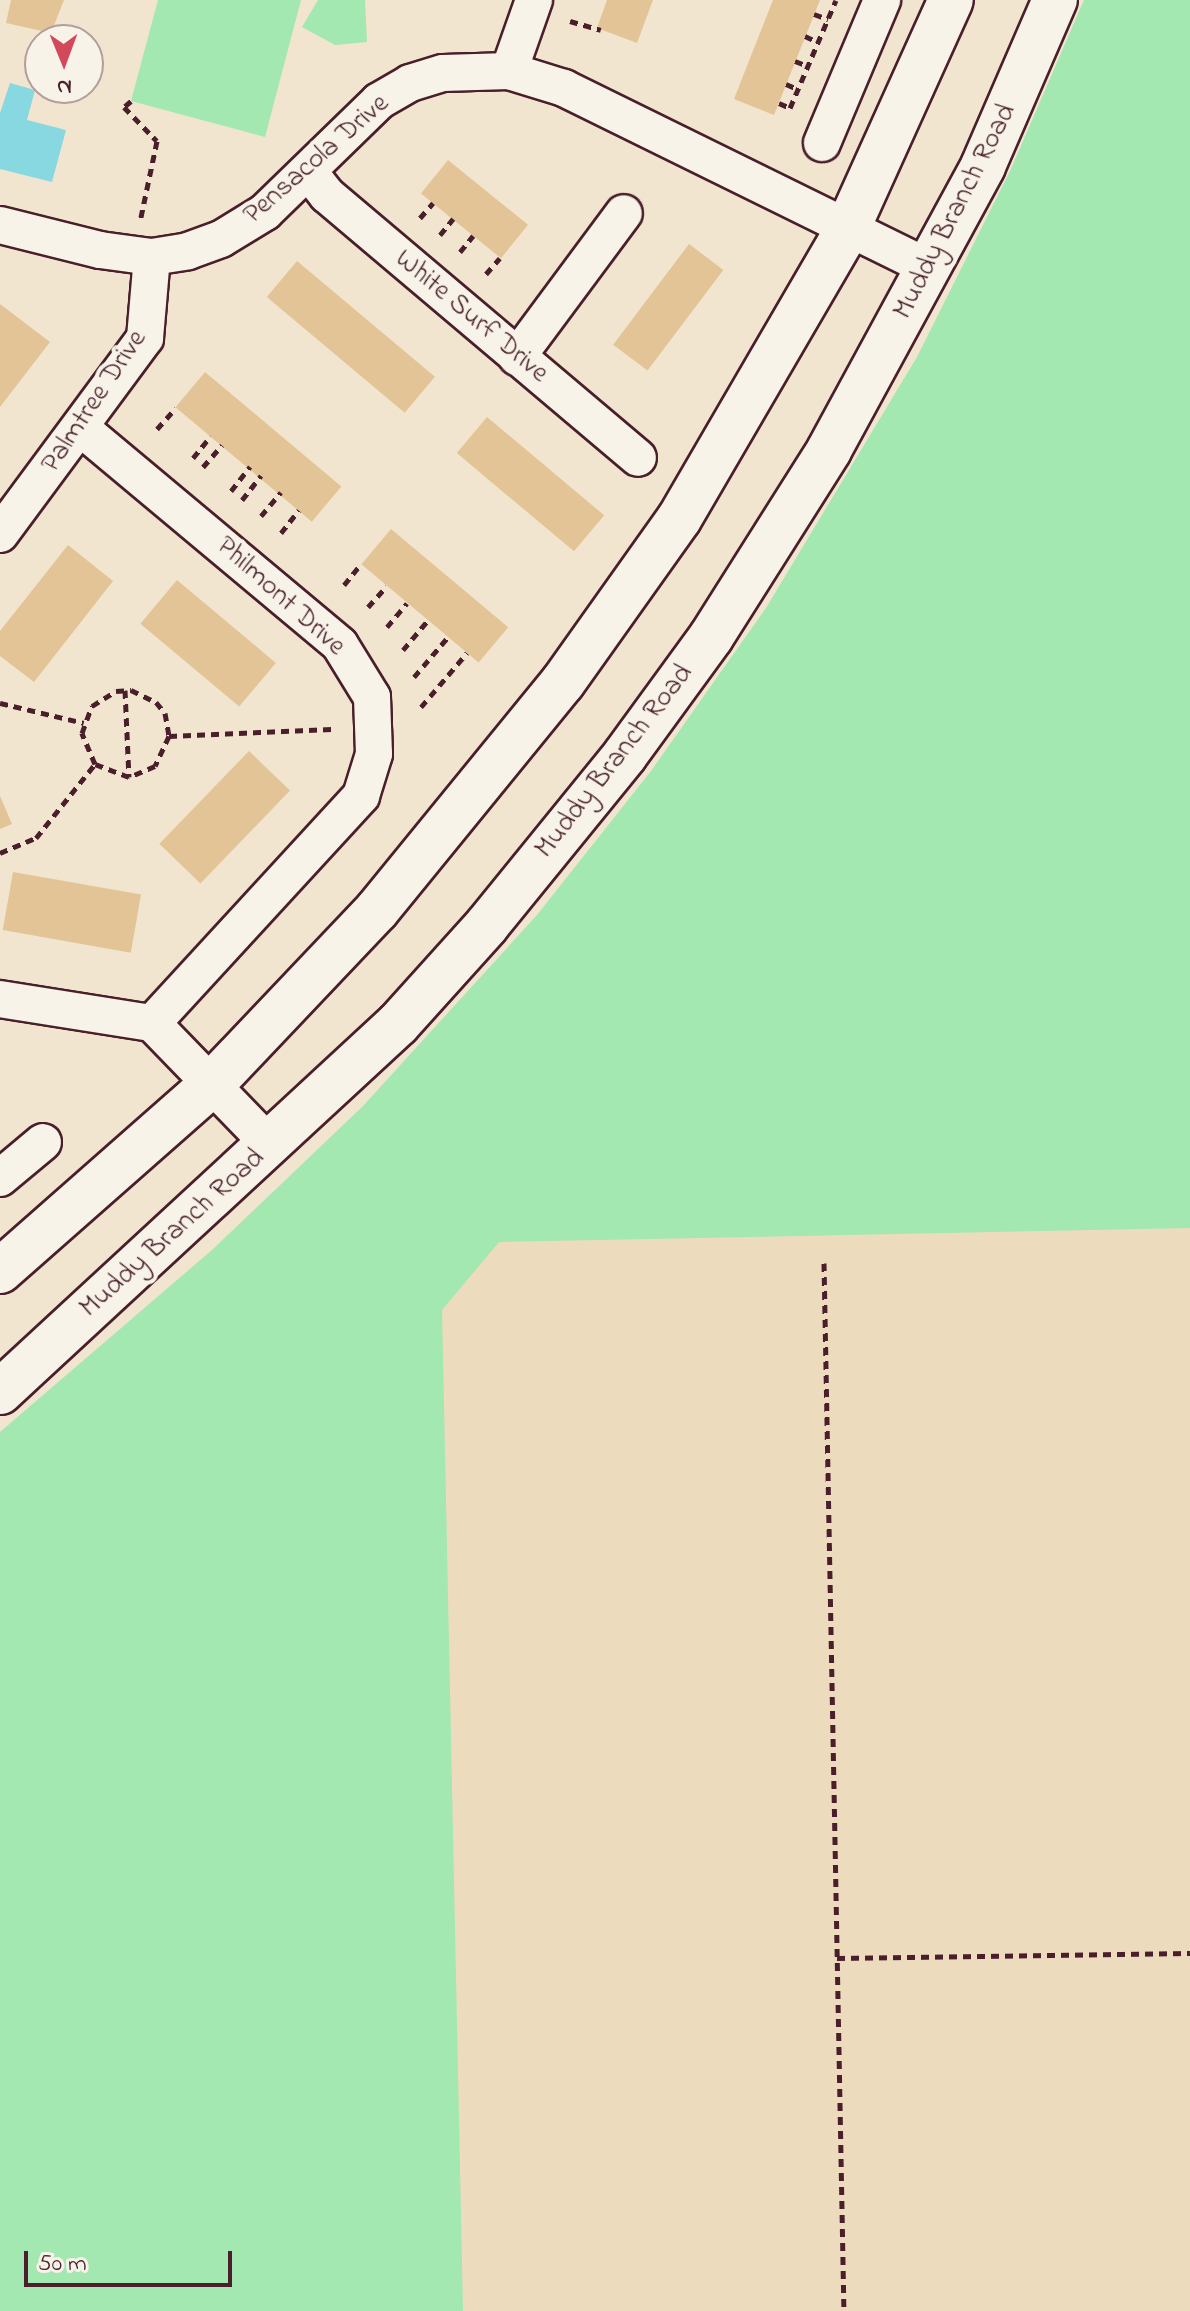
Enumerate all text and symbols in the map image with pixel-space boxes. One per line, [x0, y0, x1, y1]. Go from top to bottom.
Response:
north arrow [24, 24, 104, 104]
text: N [57, 70, 72, 102]
street label: Pensacola Drive [237, 88, 397, 232]
street label: Muddy Branch Road [887, 99, 1025, 325]
street label: White Surf Drive [387, 243, 555, 391]
street label: Palmtree Drive [35, 324, 155, 480]
street label: Philmont Drive [208, 530, 352, 664]
street label: Muddy Branch Road [529, 658, 701, 866]
street label: Muddy Branch Road [74, 1142, 272, 1326]
scale bar [28, 2235, 236, 2285]
text: 50 m [38, 2247, 87, 2282]

